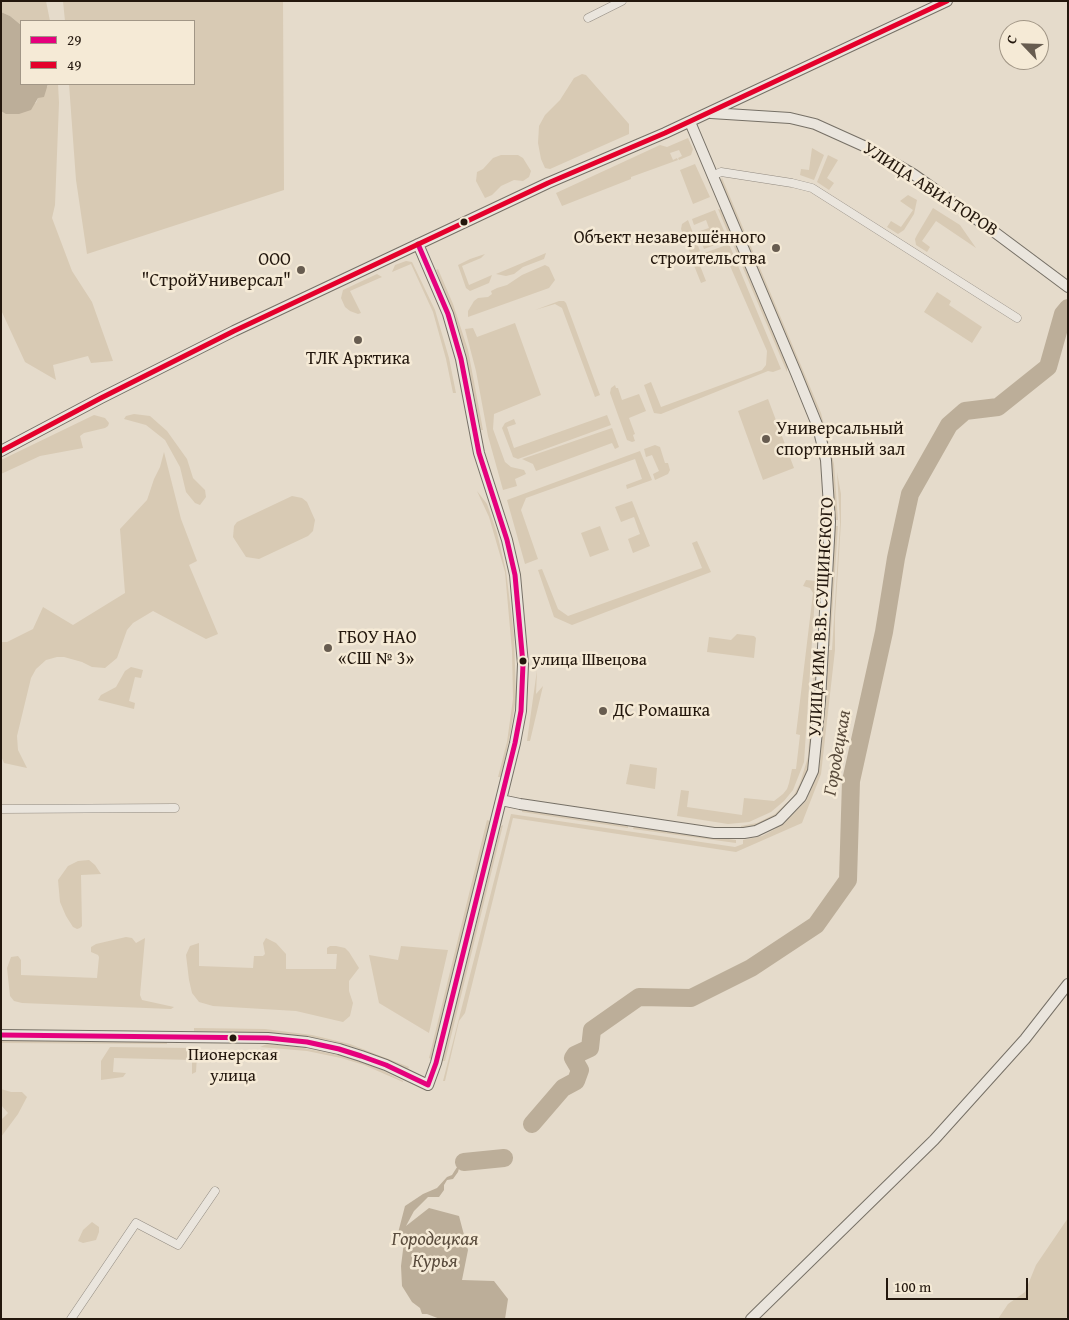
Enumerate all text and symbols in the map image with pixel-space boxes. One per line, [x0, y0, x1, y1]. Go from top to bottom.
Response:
legend [20, 20, 195, 85]
north arrow [999, 20, 1049, 70]
text: 29 [67, 29, 81, 50]
text: С [1000, 32, 1022, 47]
text: 49 [67, 54, 81, 75]
street label: УЛИЦА АВИАТОРОВ [858, 138, 1002, 242]
unlabelled marker [459, 217, 469, 227]
place label: Объект незавершённого строительства [574, 227, 766, 270]
marker: Объект незавершённого строительства [770, 242, 782, 254]
place label: ООО "СтройУниверсал" [142, 249, 291, 292]
marker: ООО "СтройУниверсал" [295, 264, 307, 276]
marker: ТЛК Арктика [352, 334, 364, 346]
place label: ТЛК Арктика [306, 348, 410, 370]
place label: Универсальный спортивный зал [776, 418, 905, 460]
marker: Универсальный спортивный зал [760, 433, 772, 445]
street label: УЛИЦА ИМ. В.В. СУЩИНСКОГО [805, 497, 839, 737]
place label: ГБОУ НАО «СШ № 3» [338, 627, 417, 670]
marker: ГБОУ НАО «СШ № 3» [322, 642, 334, 654]
place label: улица Швецова [532, 651, 647, 671]
marker: улица Швецова [518, 656, 528, 666]
place label: ДС Ромашка [613, 700, 710, 722]
marker: ДС Ромашка [597, 705, 609, 717]
water label: Городецкая [819, 708, 857, 798]
marker: Пионерская улица [228, 1033, 238, 1043]
place label: Пионерская улица [188, 1046, 278, 1086]
water label: Городецкая Курья [392, 1229, 478, 1273]
scale bar [889, 1268, 1032, 1300]
text: 100 m [894, 1276, 931, 1297]

